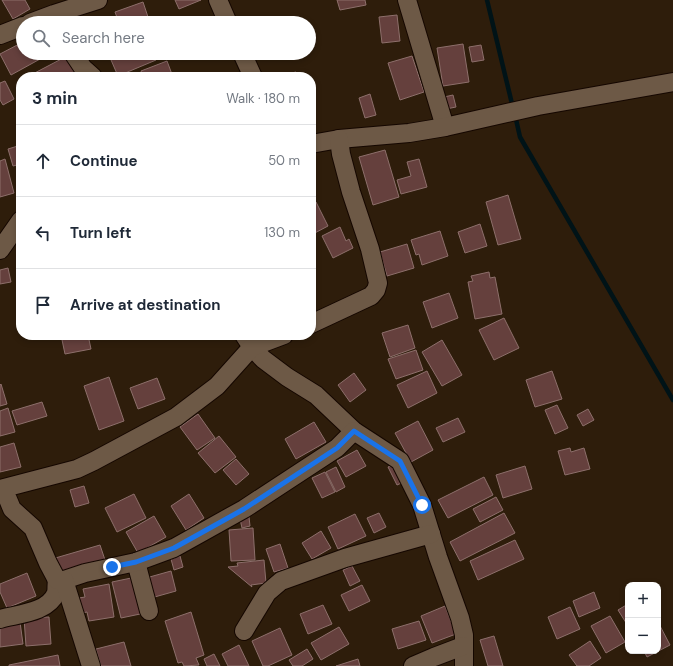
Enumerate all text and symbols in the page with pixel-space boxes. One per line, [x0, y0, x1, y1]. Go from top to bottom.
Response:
search box [16, 16, 316, 60]
icon: search [30, 27, 52, 49]
text: Search here [62, 28, 145, 48]
text: 3 min [32, 87, 77, 109]
text: Walk · 180 m [226, 90, 300, 107]
icon: ahead [32, 150, 54, 172]
text: Continue [70, 151, 138, 171]
text: 50 m [268, 152, 300, 169]
icon: left [32, 222, 54, 244]
text: Turn left [70, 223, 131, 243]
text: 130 m [264, 224, 300, 241]
icon: arrive [32, 294, 54, 316]
text: Arrive at destination [70, 295, 221, 315]
route start [413, 496, 431, 514]
route end [103, 558, 121, 576]
map controls [625, 582, 661, 654]
button: + [625, 582, 661, 618]
button: − [625, 618, 661, 654]

